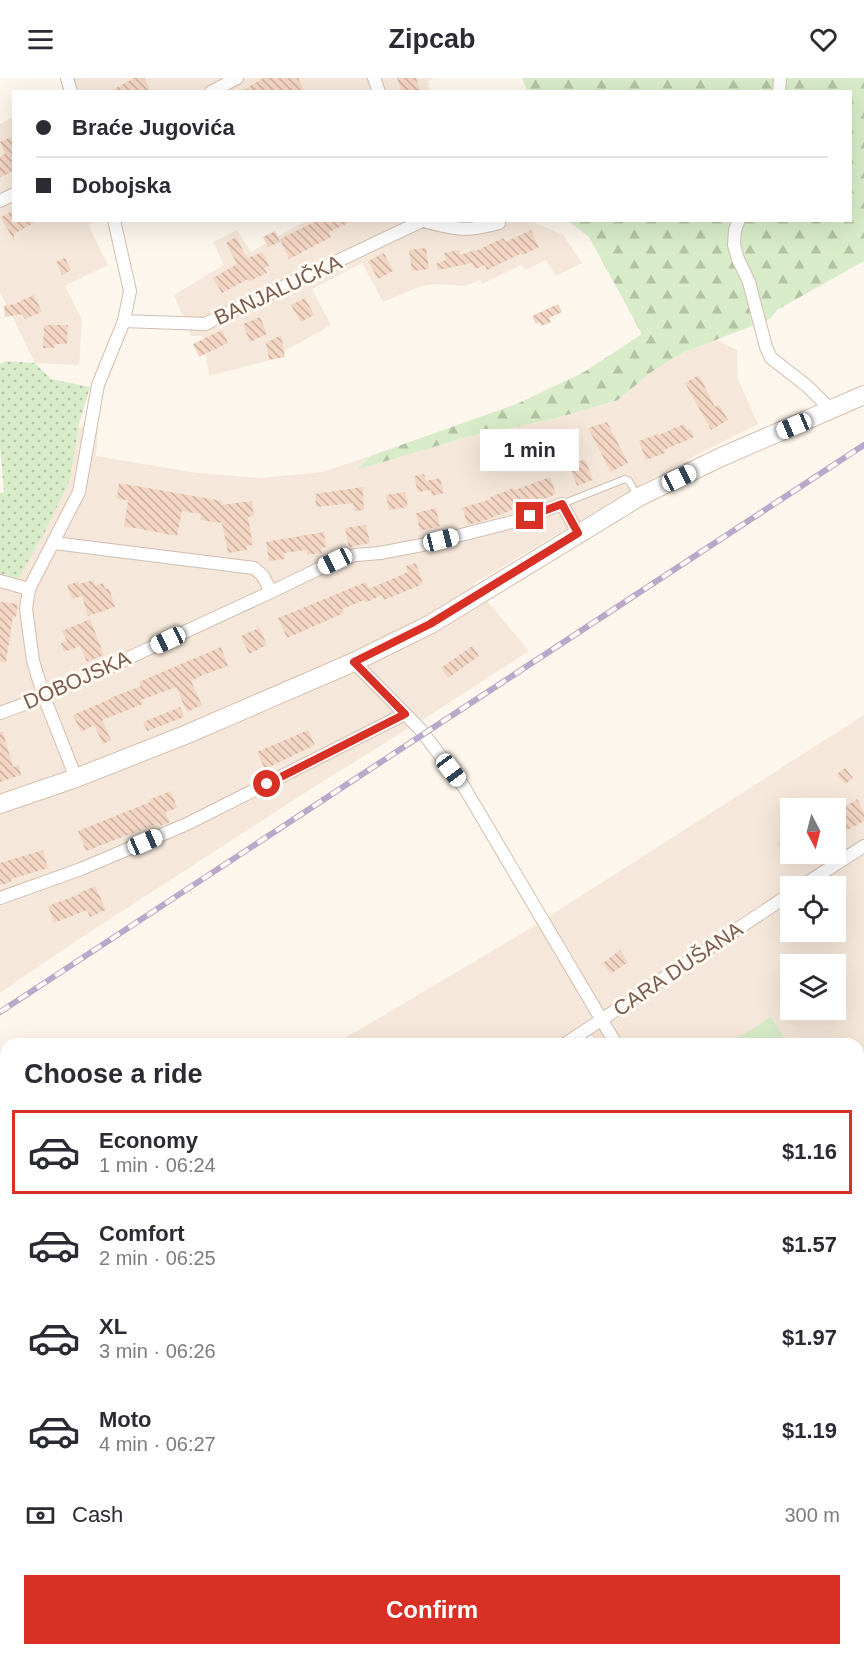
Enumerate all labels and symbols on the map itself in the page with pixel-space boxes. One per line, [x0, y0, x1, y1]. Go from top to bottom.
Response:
street label: BANJALUČKA [211, 250, 345, 329]
car [774, 411, 814, 441]
callout: 1 min [480, 429, 580, 471]
car [659, 462, 699, 494]
route end [516, 502, 543, 529]
car [421, 527, 461, 553]
car [315, 545, 355, 577]
car [148, 624, 188, 656]
street label: DOBOJSKA [20, 646, 134, 713]
car [433, 750, 469, 790]
route start [253, 770, 280, 797]
north arrow [780, 798, 846, 864]
car [125, 826, 165, 858]
street label: CARA DUŠANA [609, 917, 747, 1020]

